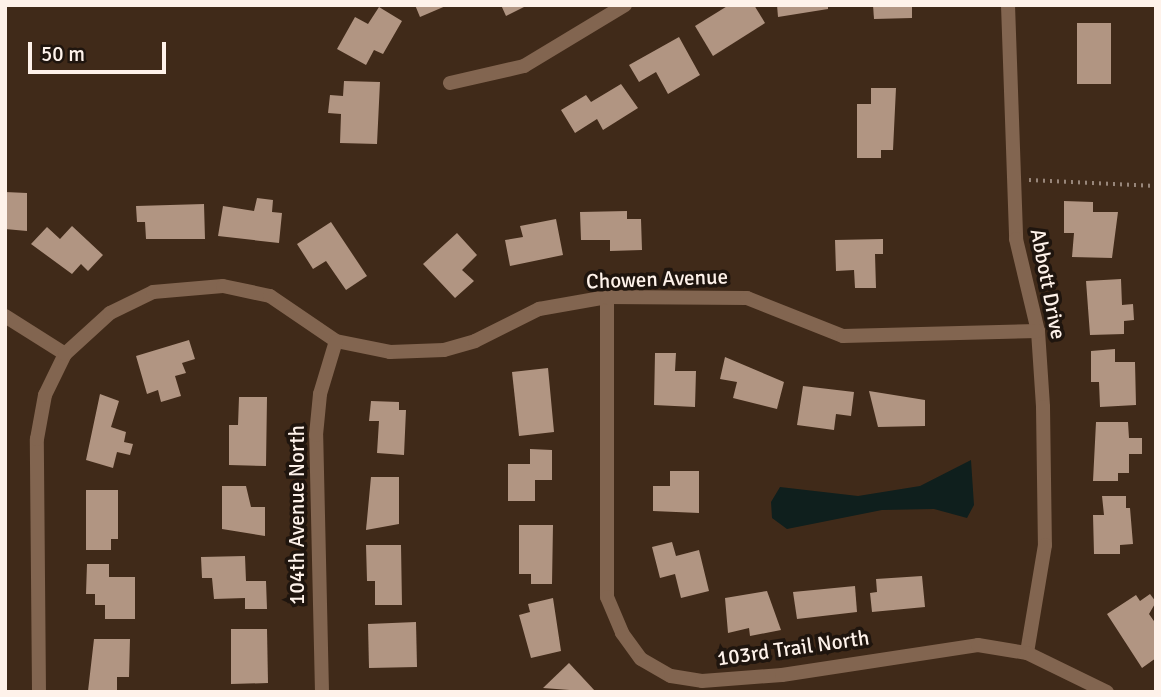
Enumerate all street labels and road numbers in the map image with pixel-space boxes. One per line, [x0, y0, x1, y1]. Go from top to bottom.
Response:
street label: Abbott Drive [1025, 227, 1071, 341]
street label: Chowen Avenue [586, 264, 728, 294]
street label: 104th Avenue North [284, 425, 310, 605]
street label: 103rd Trail North [715, 625, 871, 671]

